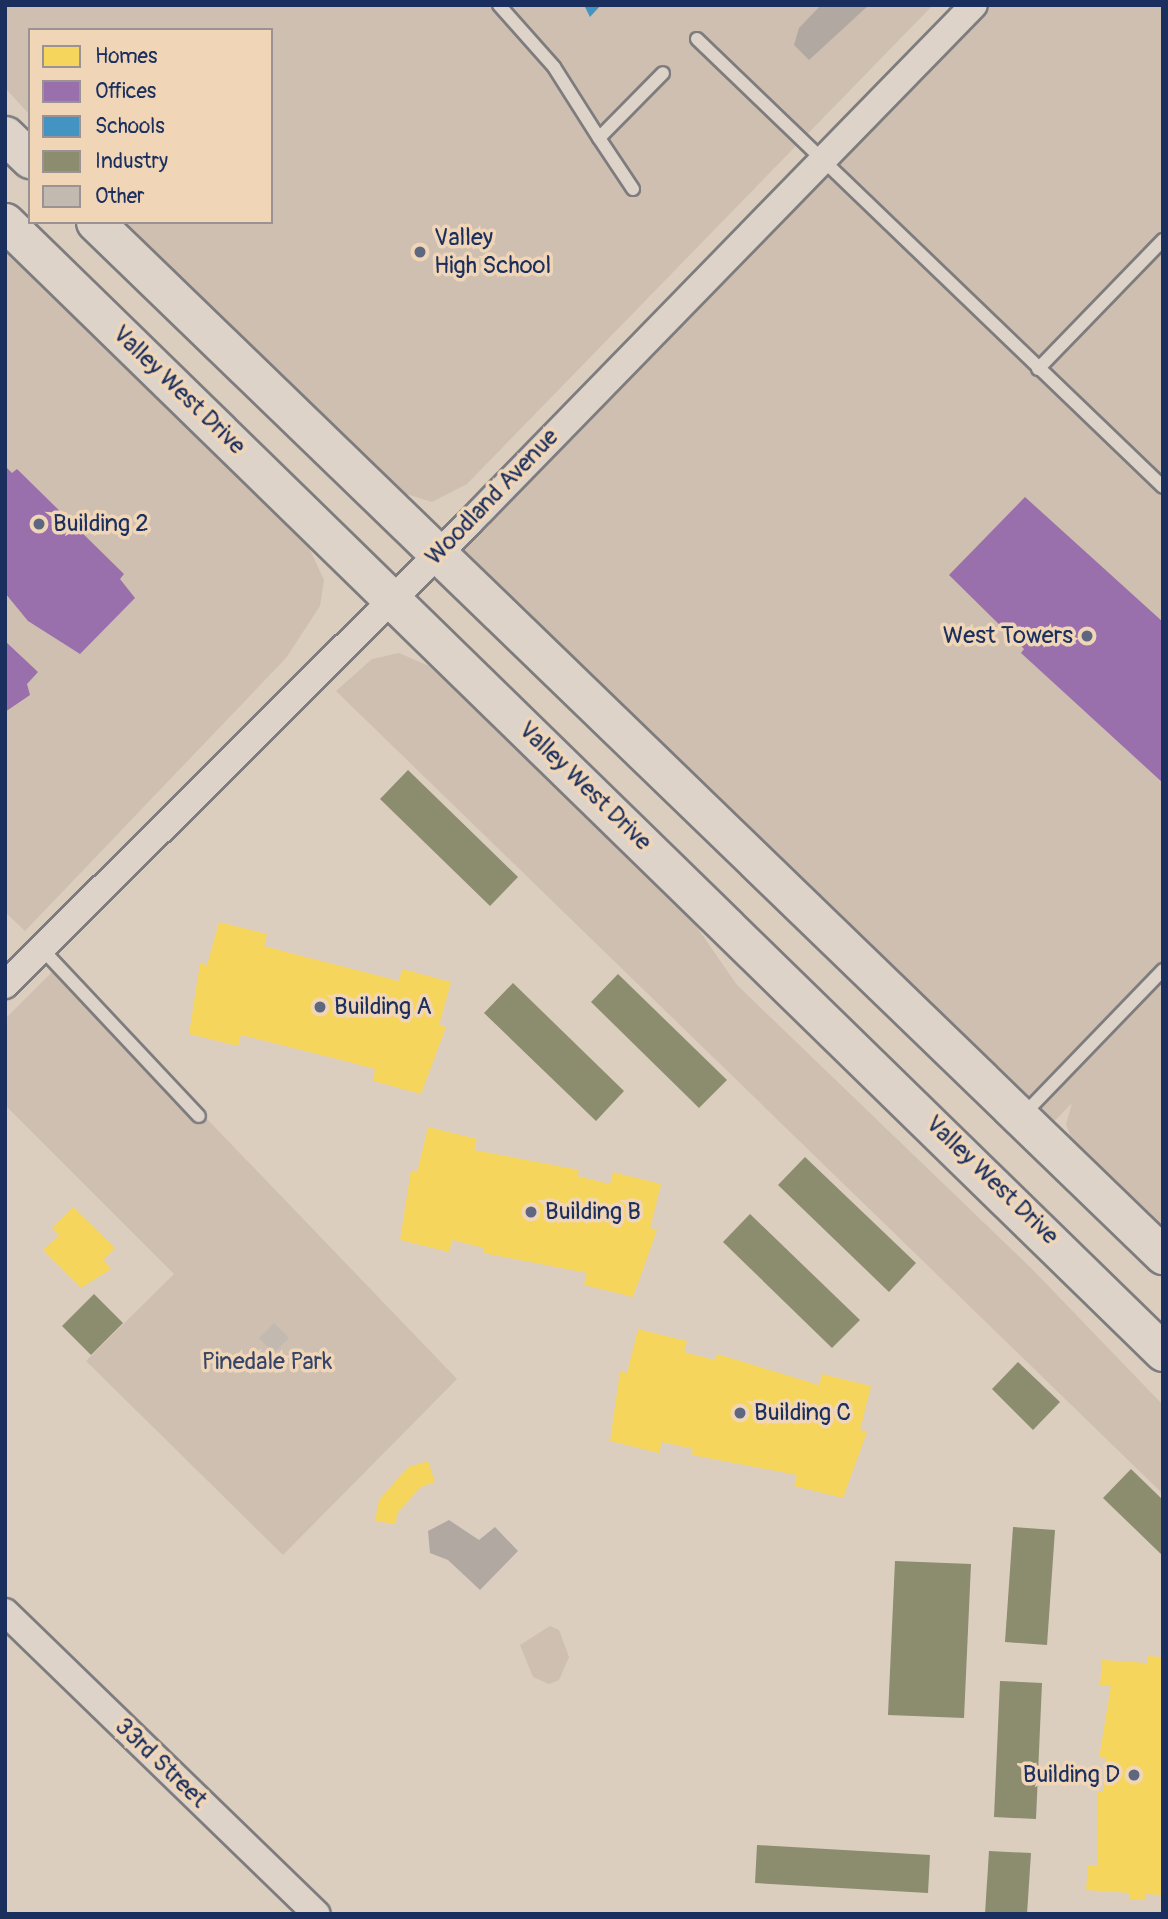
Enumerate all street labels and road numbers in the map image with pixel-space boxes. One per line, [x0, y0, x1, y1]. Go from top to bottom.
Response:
street label: Valley West Drive [107, 319, 251, 461]
street label: Woodland Avenue [420, 423, 564, 571]
street label: Valley West Drive [513, 715, 657, 857]
street label: Valley West Drive [920, 1109, 1064, 1251]
street label: 33rd Street [109, 1712, 213, 1814]

